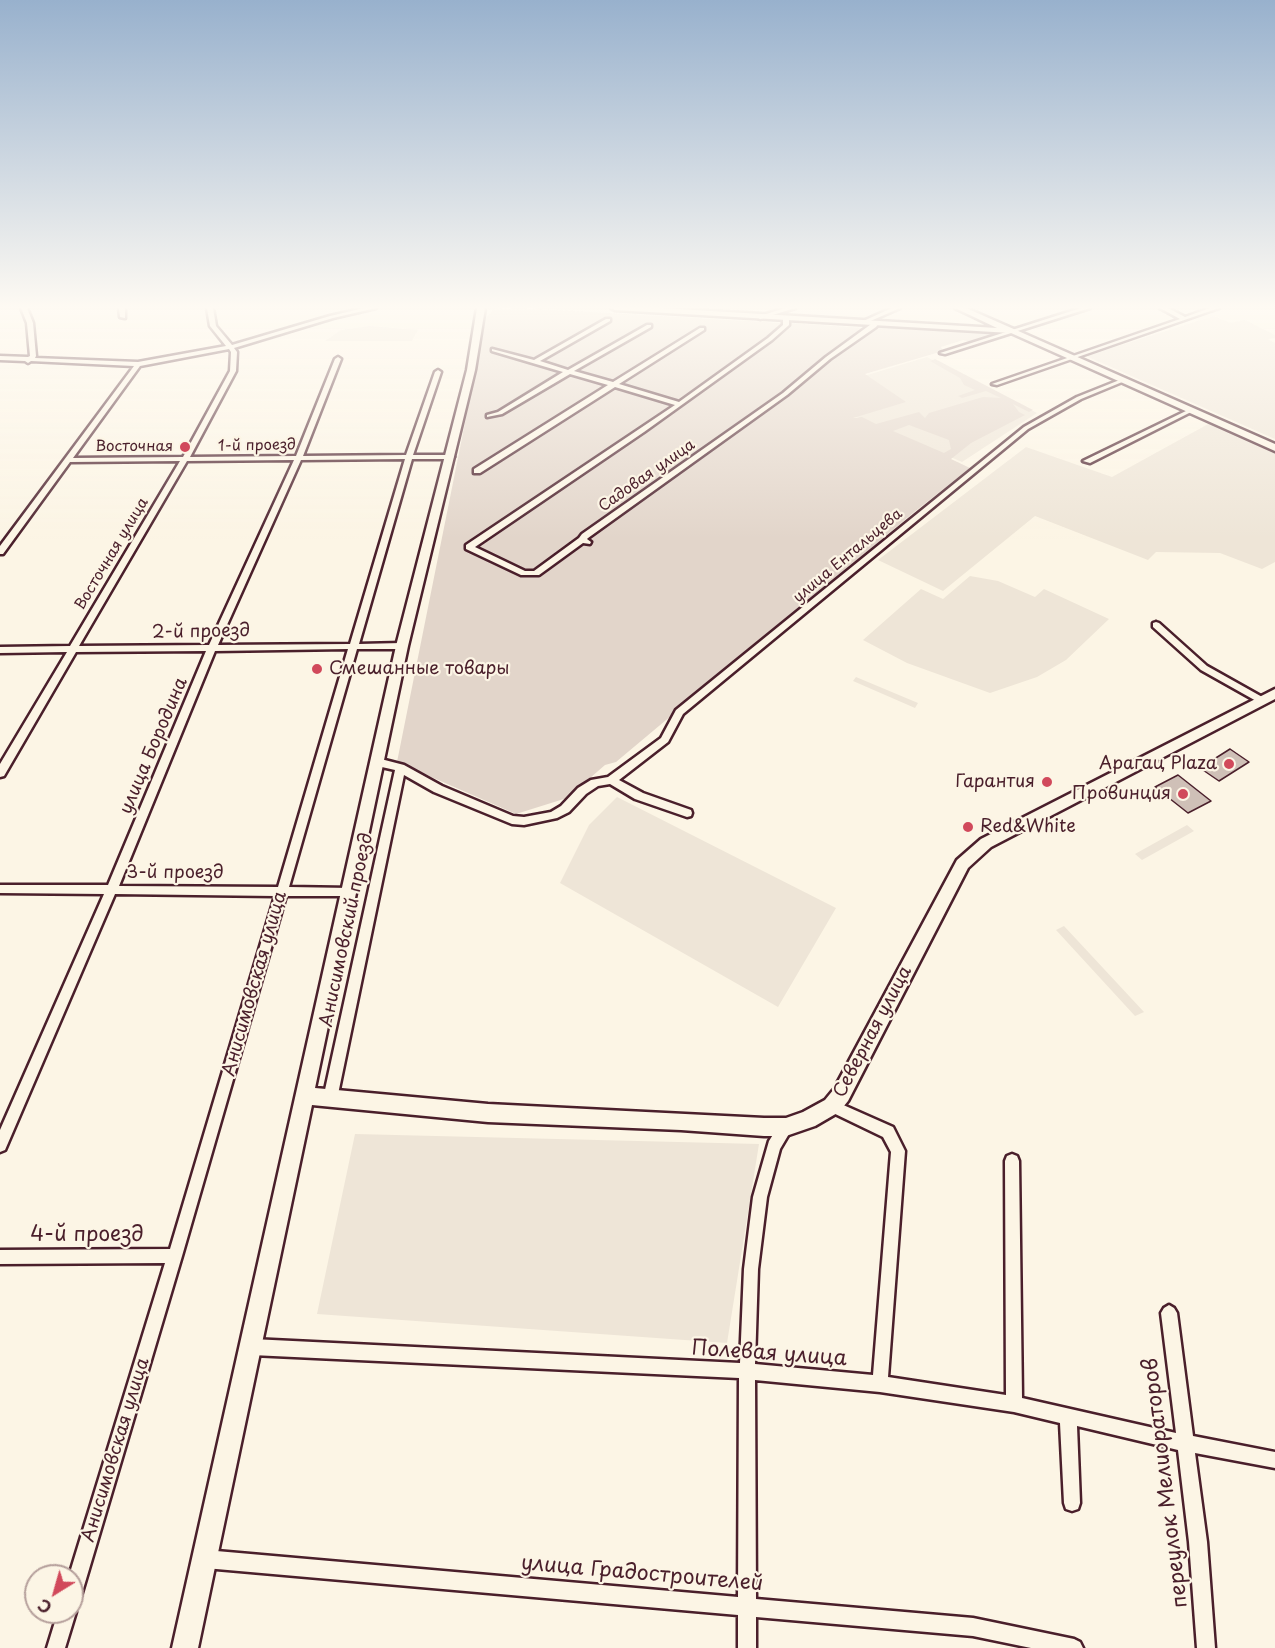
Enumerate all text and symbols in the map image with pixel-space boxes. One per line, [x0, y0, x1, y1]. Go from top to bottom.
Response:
street label: 1-й проезд [218, 436, 296, 456]
street label: Садовая улица [595, 436, 699, 516]
place label: Восточная [95, 438, 173, 456]
marker: Восточная [178, 440, 192, 454]
street label: Восточная улица [71, 495, 153, 613]
street label: улица Ентальцева [790, 505, 906, 607]
street label: 2-й проезд [152, 620, 250, 644]
place label: Смешанные товары [329, 658, 509, 680]
marker: Смешанные товары [310, 662, 324, 676]
street label: улица Бородина [115, 674, 193, 818]
place label: Арагац Plaza [1099, 753, 1217, 775]
marker: Арагац Plaza [1222, 757, 1236, 771]
place label: Гарантия [955, 771, 1035, 793]
marker: Гарантия [1040, 775, 1054, 789]
place label: Провинция [1072, 783, 1171, 805]
marker: Провинция [1176, 787, 1190, 801]
place label: Red&White [980, 816, 1076, 838]
marker: Red&White [961, 820, 975, 834]
street label: Анисимовский проезд [316, 831, 378, 1029]
street label: 3-й проезд [126, 862, 224, 884]
street label: Анисимовская улица [218, 889, 292, 1079]
street label: Северная улица [829, 963, 917, 1101]
street label: 4-й проезд [30, 1222, 144, 1248]
street label: Полевая улица [690, 1336, 848, 1372]
street label: Анисимовская улица [78, 1355, 154, 1545]
street label: переулок Мелиораторов [1138, 1357, 1194, 1609]
street label: улица Градостроителей [520, 1551, 764, 1597]
north arrow [24, 1564, 84, 1624]
text: С [32, 1594, 56, 1620]

